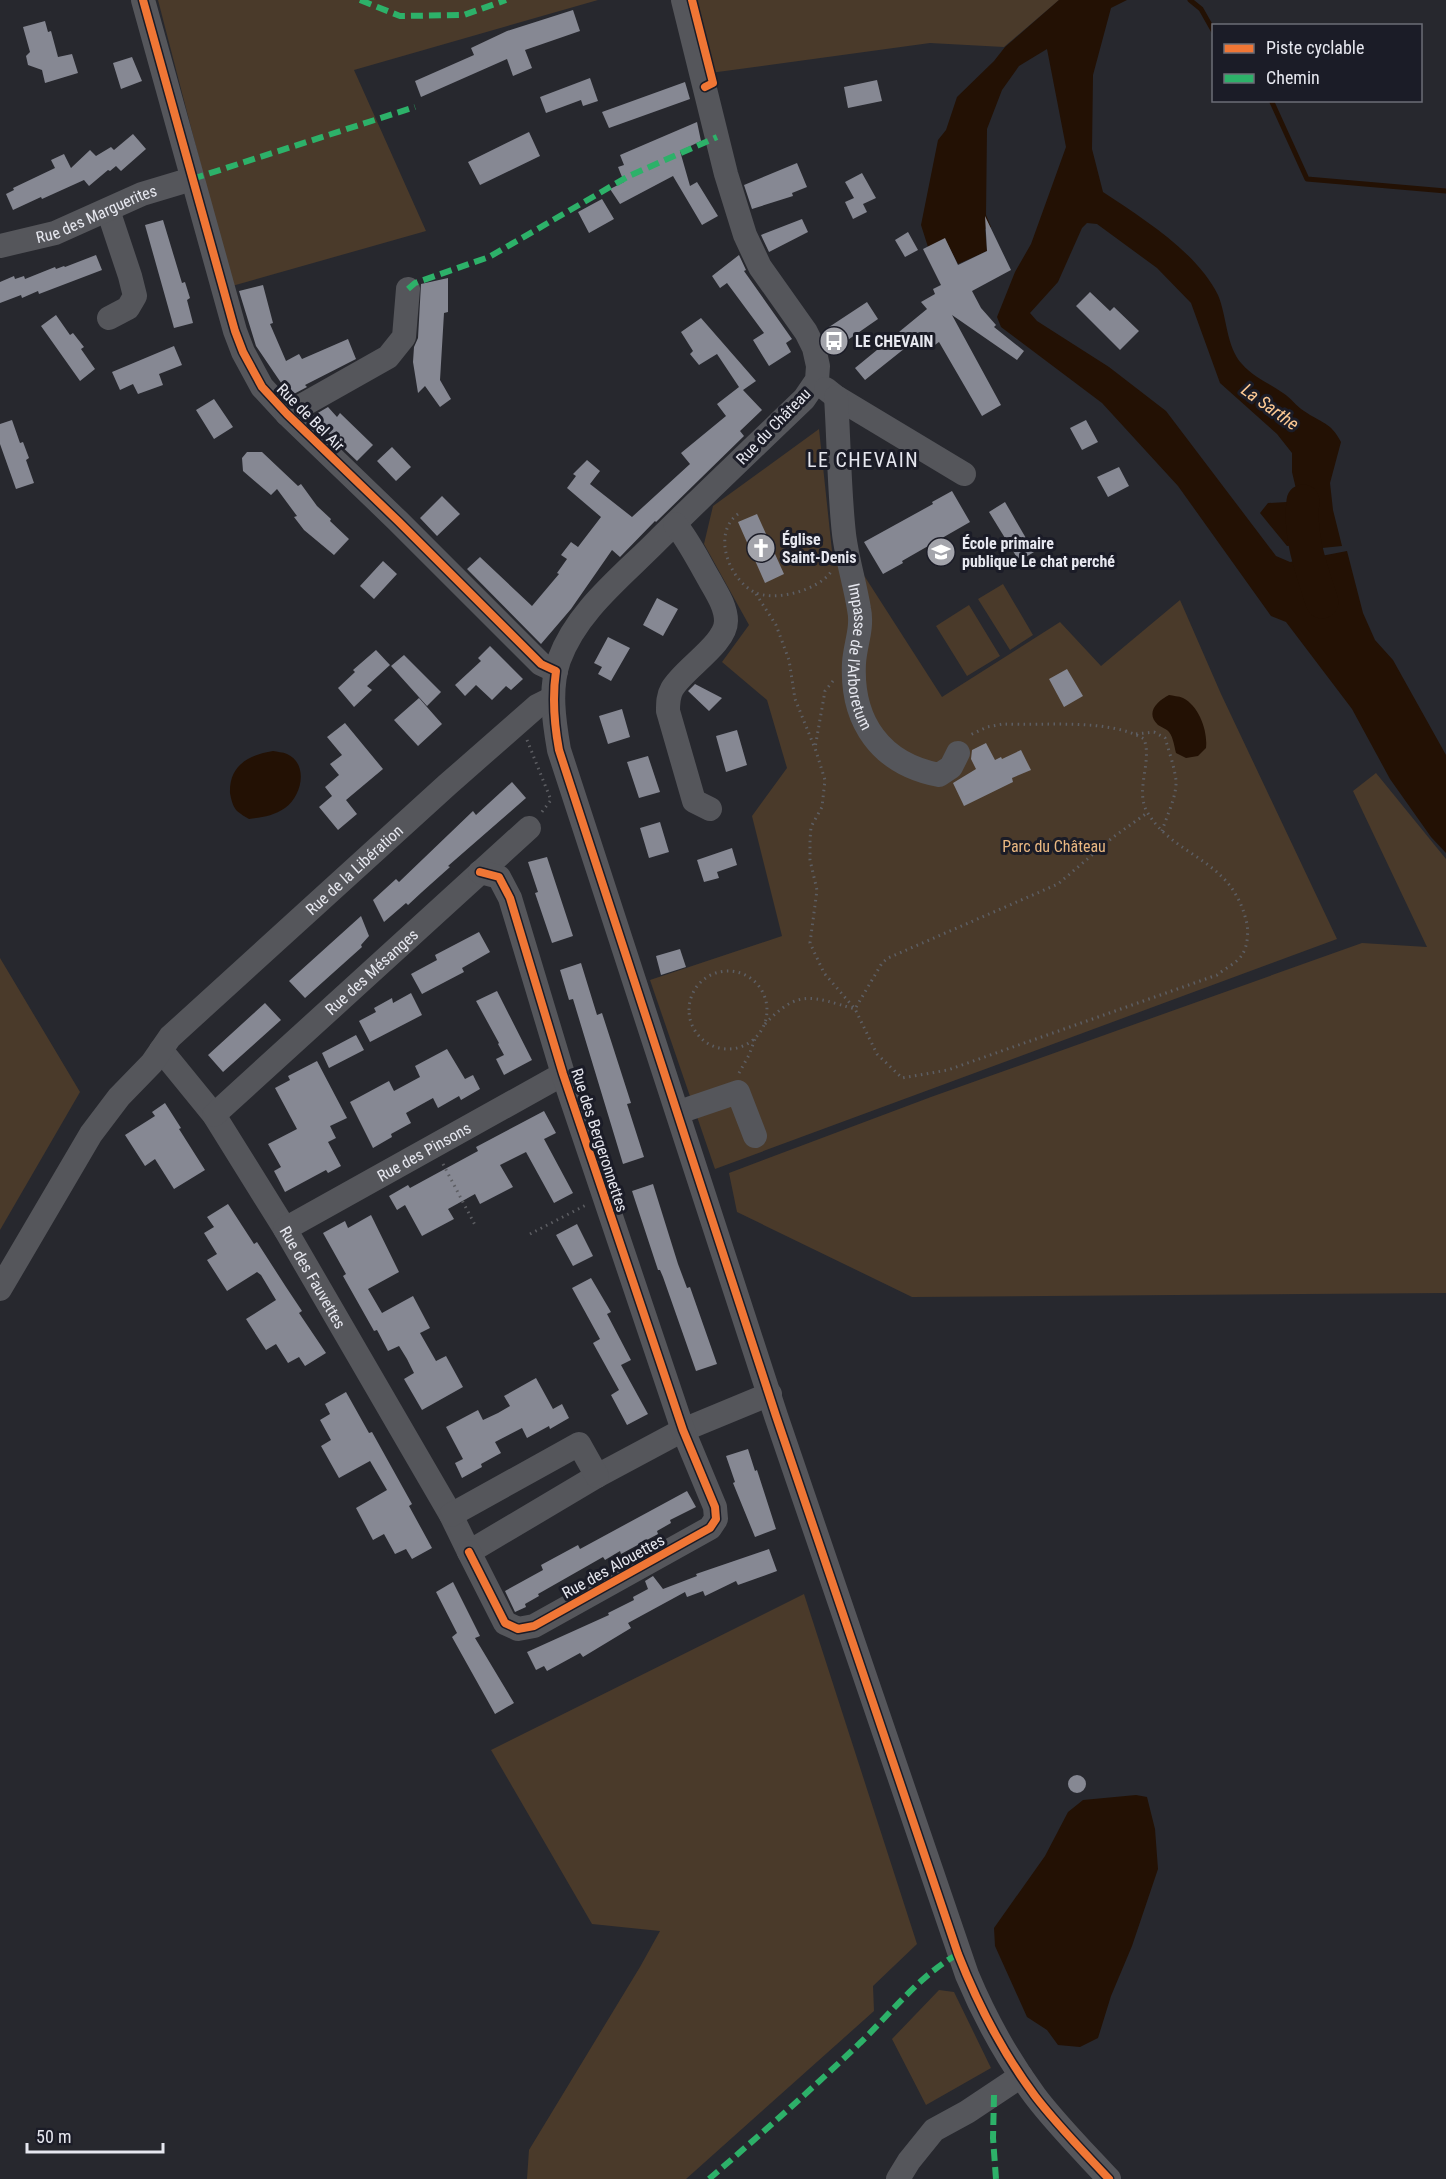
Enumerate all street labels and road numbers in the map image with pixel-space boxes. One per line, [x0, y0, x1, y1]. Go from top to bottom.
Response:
street label: Rue des Marguerites [34, 181, 159, 247]
street label: Rue de Bel Air [273, 380, 349, 455]
street label: Rue du Château [732, 384, 815, 468]
street label: Impasse de l'Arboretum [844, 581, 876, 733]
street label: Rue de la Libération [302, 821, 407, 919]
street label: Rue des Mésanges [321, 925, 422, 1019]
street label: Rue des Bergeronnettes [567, 1066, 632, 1215]
street label: Rue des Pinsons [374, 1118, 474, 1186]
street label: Rue des Fauvettes [275, 1223, 350, 1332]
street label: Rue des Alouettes [559, 1530, 668, 1602]

